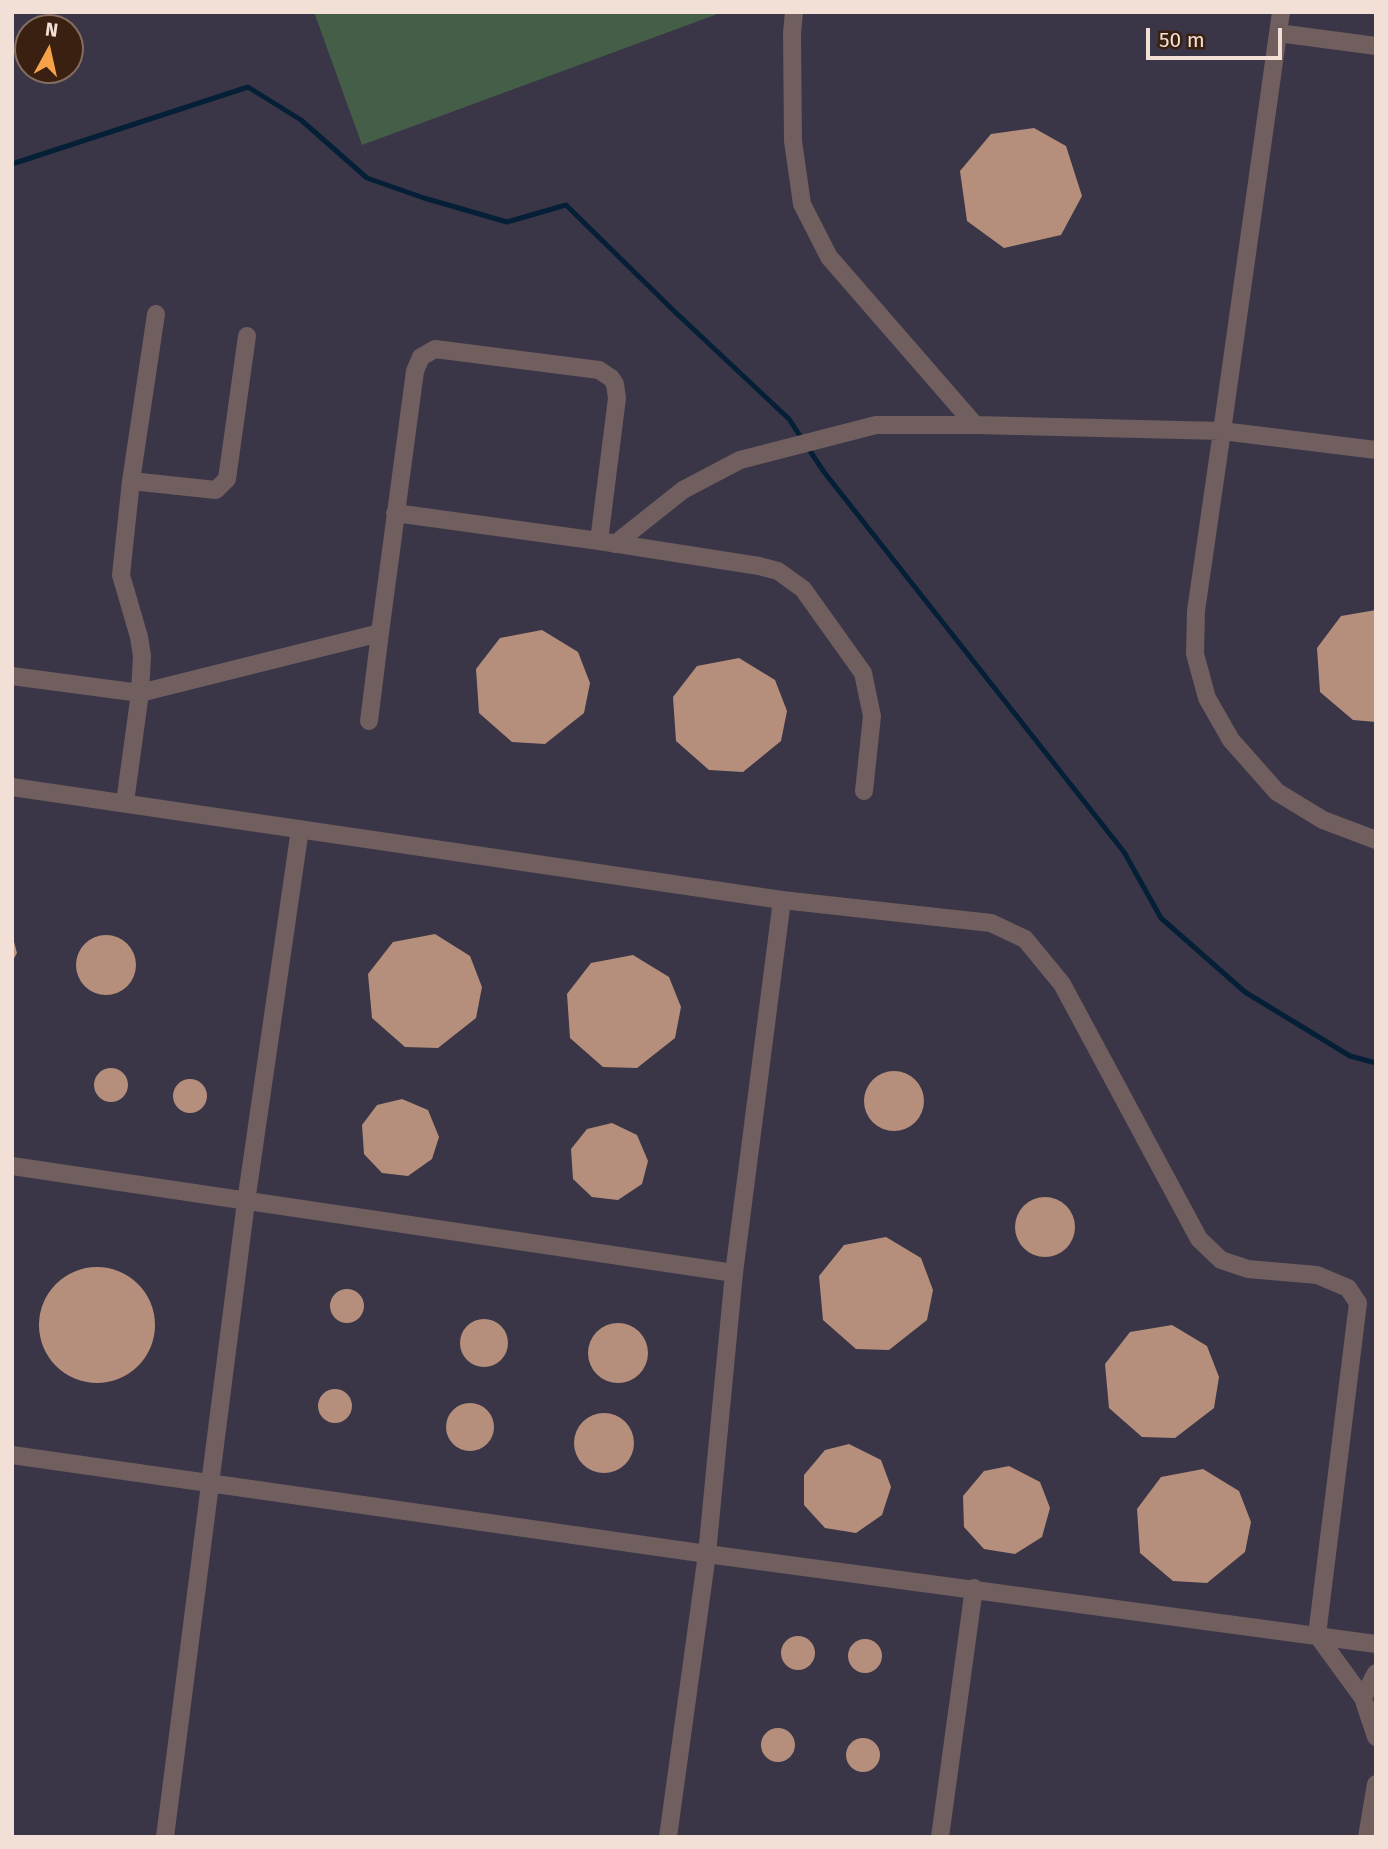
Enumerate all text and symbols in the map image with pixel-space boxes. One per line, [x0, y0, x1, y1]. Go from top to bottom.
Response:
north arrow [14, 14, 84, 84]
scale bar [1150, 14, 1286, 58]
text: N [44, 17, 60, 42]
text: 50 m [1159, 27, 1205, 53]

